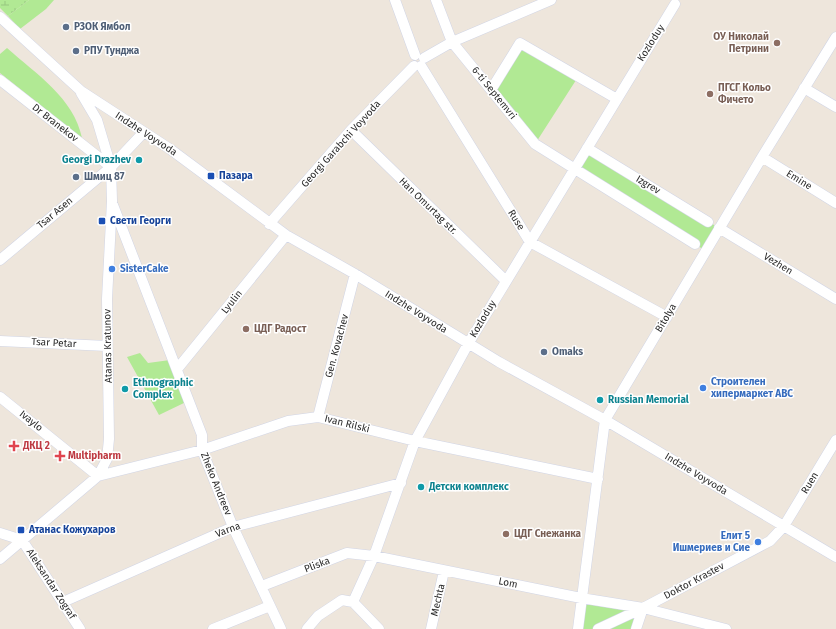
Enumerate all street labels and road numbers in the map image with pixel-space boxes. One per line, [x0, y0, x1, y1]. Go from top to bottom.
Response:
street label: Kozloduy [635, 22, 667, 64]
street label: 6-ti Septemvri [469, 64, 519, 122]
street label: Georgi Garabchi Voyvoda [299, 98, 383, 190]
street label: Dr Branekov [30, 101, 80, 145]
street label: Indzhe Voyvoda [113, 110, 179, 158]
street label: Emine [784, 168, 814, 192]
street label: Izgrev [634, 173, 662, 197]
street label: Han Omurtag str. [396, 175, 460, 237]
street label: Tsar Asen [35, 195, 75, 231]
street label: Ruse [505, 207, 527, 233]
street label: Vezhen [761, 251, 795, 277]
street label: Lyulin [219, 288, 245, 316]
street label: Indzhe Voyvoda [383, 288, 449, 336]
street label: Kozloduy [467, 298, 499, 340]
street label: Bitolya [653, 302, 679, 334]
street label: Atanas Kratunov [101, 309, 115, 383]
street label: Gen. Kovachev [323, 313, 351, 379]
street label: Tsar Petar [31, 336, 77, 350]
street label: Ivaylo [17, 408, 45, 434]
street label: Ivan Rilski [323, 413, 371, 435]
street label: Indzhe Voyvoda [662, 450, 730, 498]
street label: Zheko Andreev [198, 451, 234, 517]
street label: Ruen [799, 470, 821, 496]
street label: Varna [214, 520, 242, 540]
street label: Aleksandar Zograf [24, 547, 79, 622]
street label: Pliska [302, 555, 332, 575]
street label: Doktor Krastev [662, 560, 726, 602]
street label: Lom [497, 575, 519, 591]
street label: Mechta [428, 583, 448, 617]

